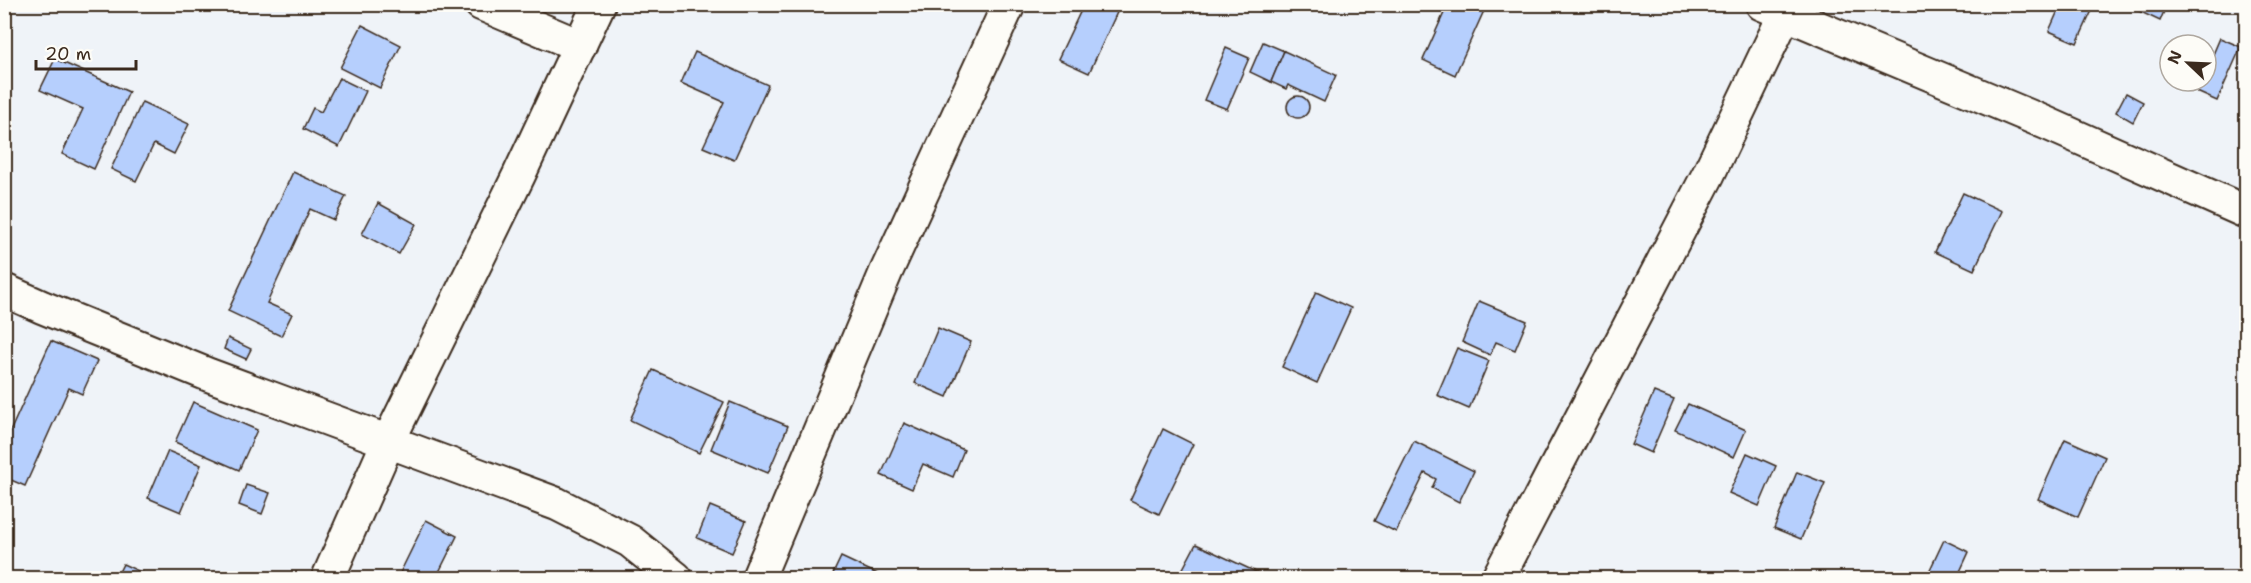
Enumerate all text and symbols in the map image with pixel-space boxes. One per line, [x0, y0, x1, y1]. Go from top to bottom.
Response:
scale bar [36, 33, 136, 71]
north arrow [2158, 33, 2218, 93]
text: 20 m [45, 42, 91, 66]
text: N [2163, 47, 2187, 67]

